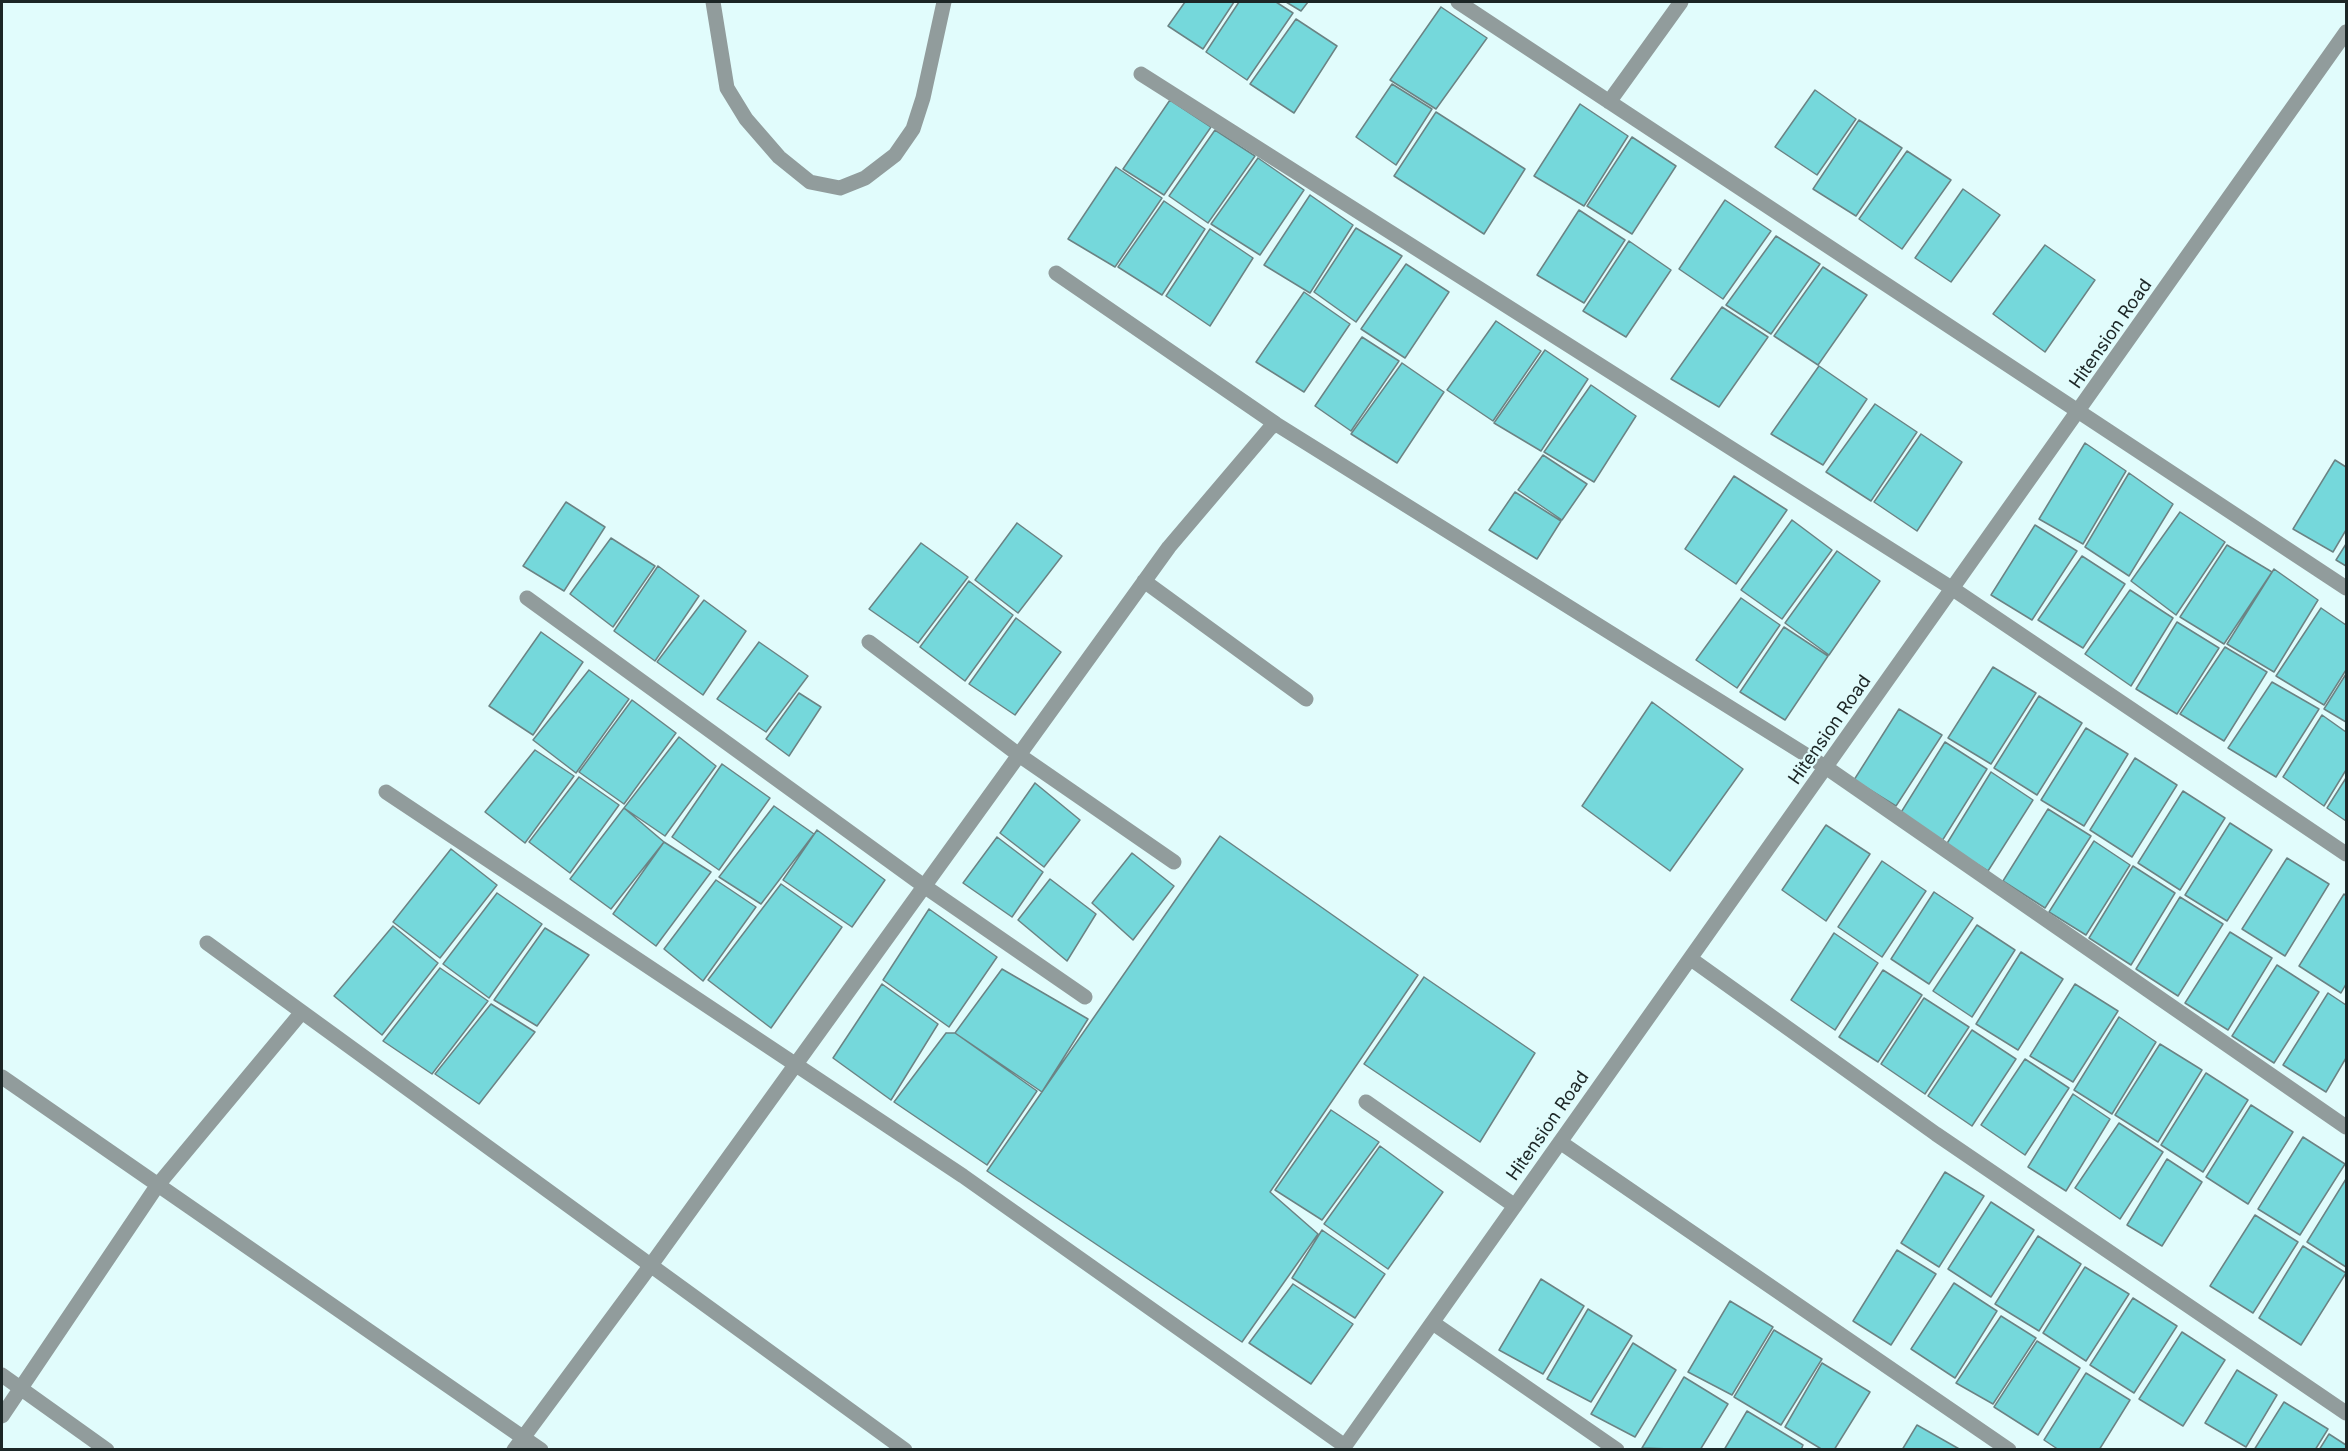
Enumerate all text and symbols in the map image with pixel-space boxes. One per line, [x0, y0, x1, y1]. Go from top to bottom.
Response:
street label: Hitension Road [2065, 275, 2157, 393]
street label: Hitension Road [1784, 671, 1876, 789]
street label: Hitension Road [1502, 1067, 1594, 1185]

